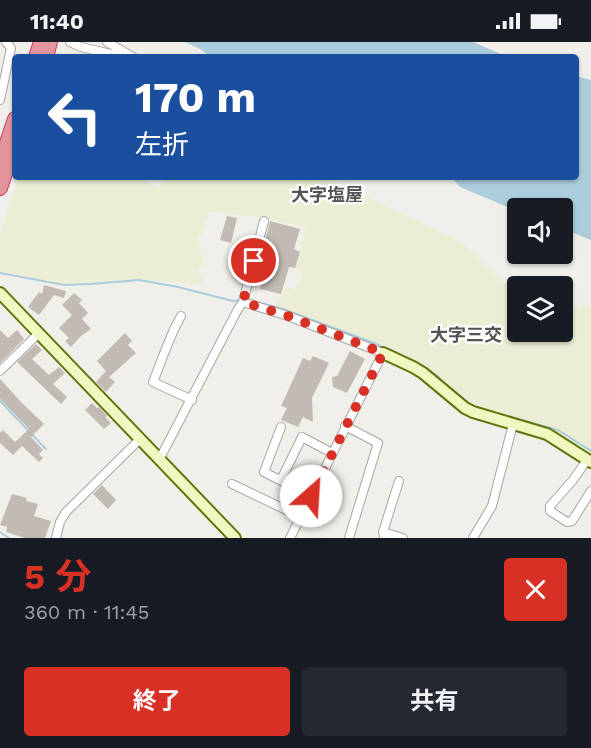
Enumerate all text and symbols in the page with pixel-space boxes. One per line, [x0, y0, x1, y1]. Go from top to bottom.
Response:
text: 11:40 [30, 9, 84, 34]
text: 170 m [135, 73, 256, 122]
icon: left [36, 78, 114, 156]
text: 左折 [135, 129, 189, 161]
district label: 大字塩屋 [291, 184, 363, 205]
map controls [507, 198, 573, 342]
button: sound [507, 198, 573, 264]
pin [228, 235, 279, 286]
icon: arrive [237, 244, 270, 277]
button: layers [507, 276, 573, 342]
district label: 大字三交 [430, 324, 502, 345]
position arrow [279, 464, 343, 528]
text: 5 分 [24, 556, 91, 598]
button: close [504, 558, 567, 621]
text: 360 m · 11:45 [24, 600, 149, 624]
button: 終了 [24, 667, 290, 736]
button: 共有 [302, 667, 567, 736]

